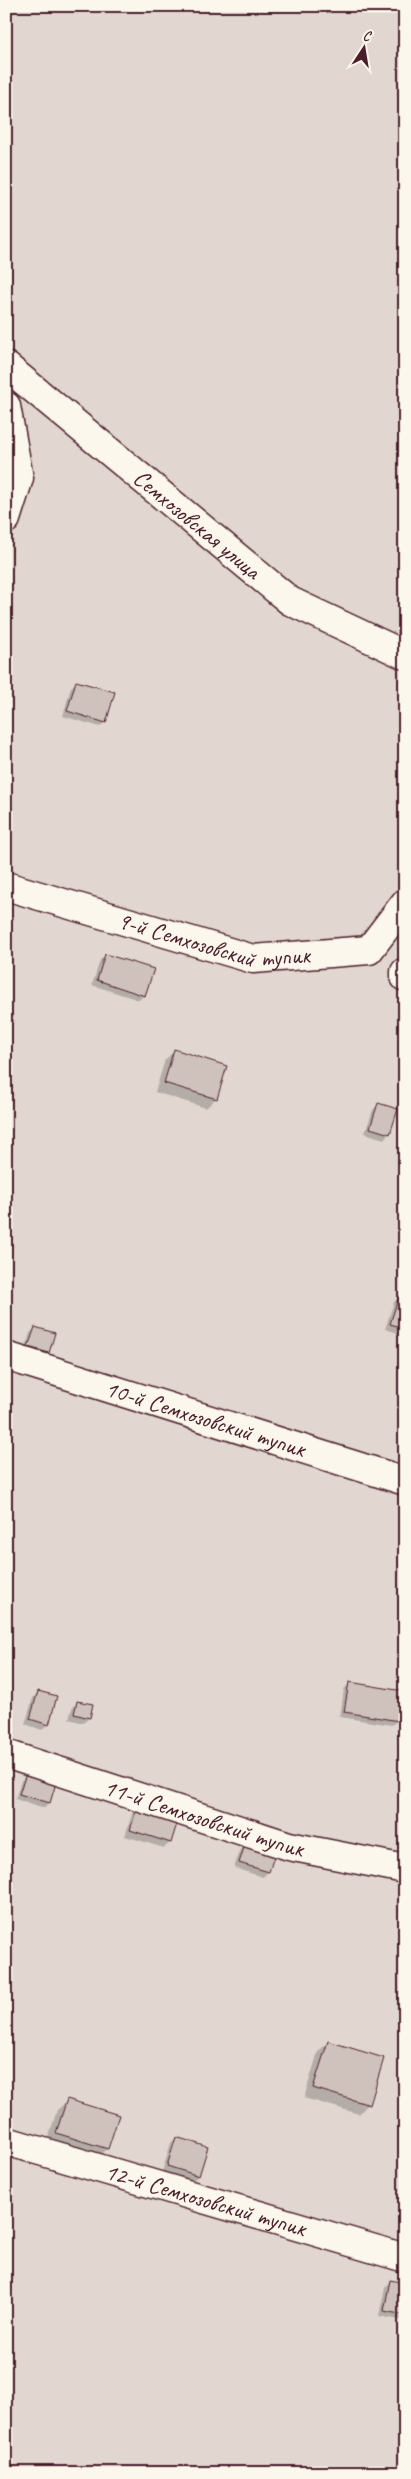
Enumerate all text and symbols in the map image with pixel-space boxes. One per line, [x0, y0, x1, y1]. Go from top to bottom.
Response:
north arrow [338, 22, 388, 72]
text: С [361, 27, 374, 45]
street label: Семхозовская улица [127, 463, 268, 586]
street label: 9-й Семхозовский тупик [114, 905, 313, 974]
street label: 10-й Семхозовский тупик [102, 1373, 311, 1465]
street label: 11-й Семхозовский тупик [100, 1772, 308, 1864]
street label: 12-й Семхозовский тупик [102, 2156, 312, 2244]

